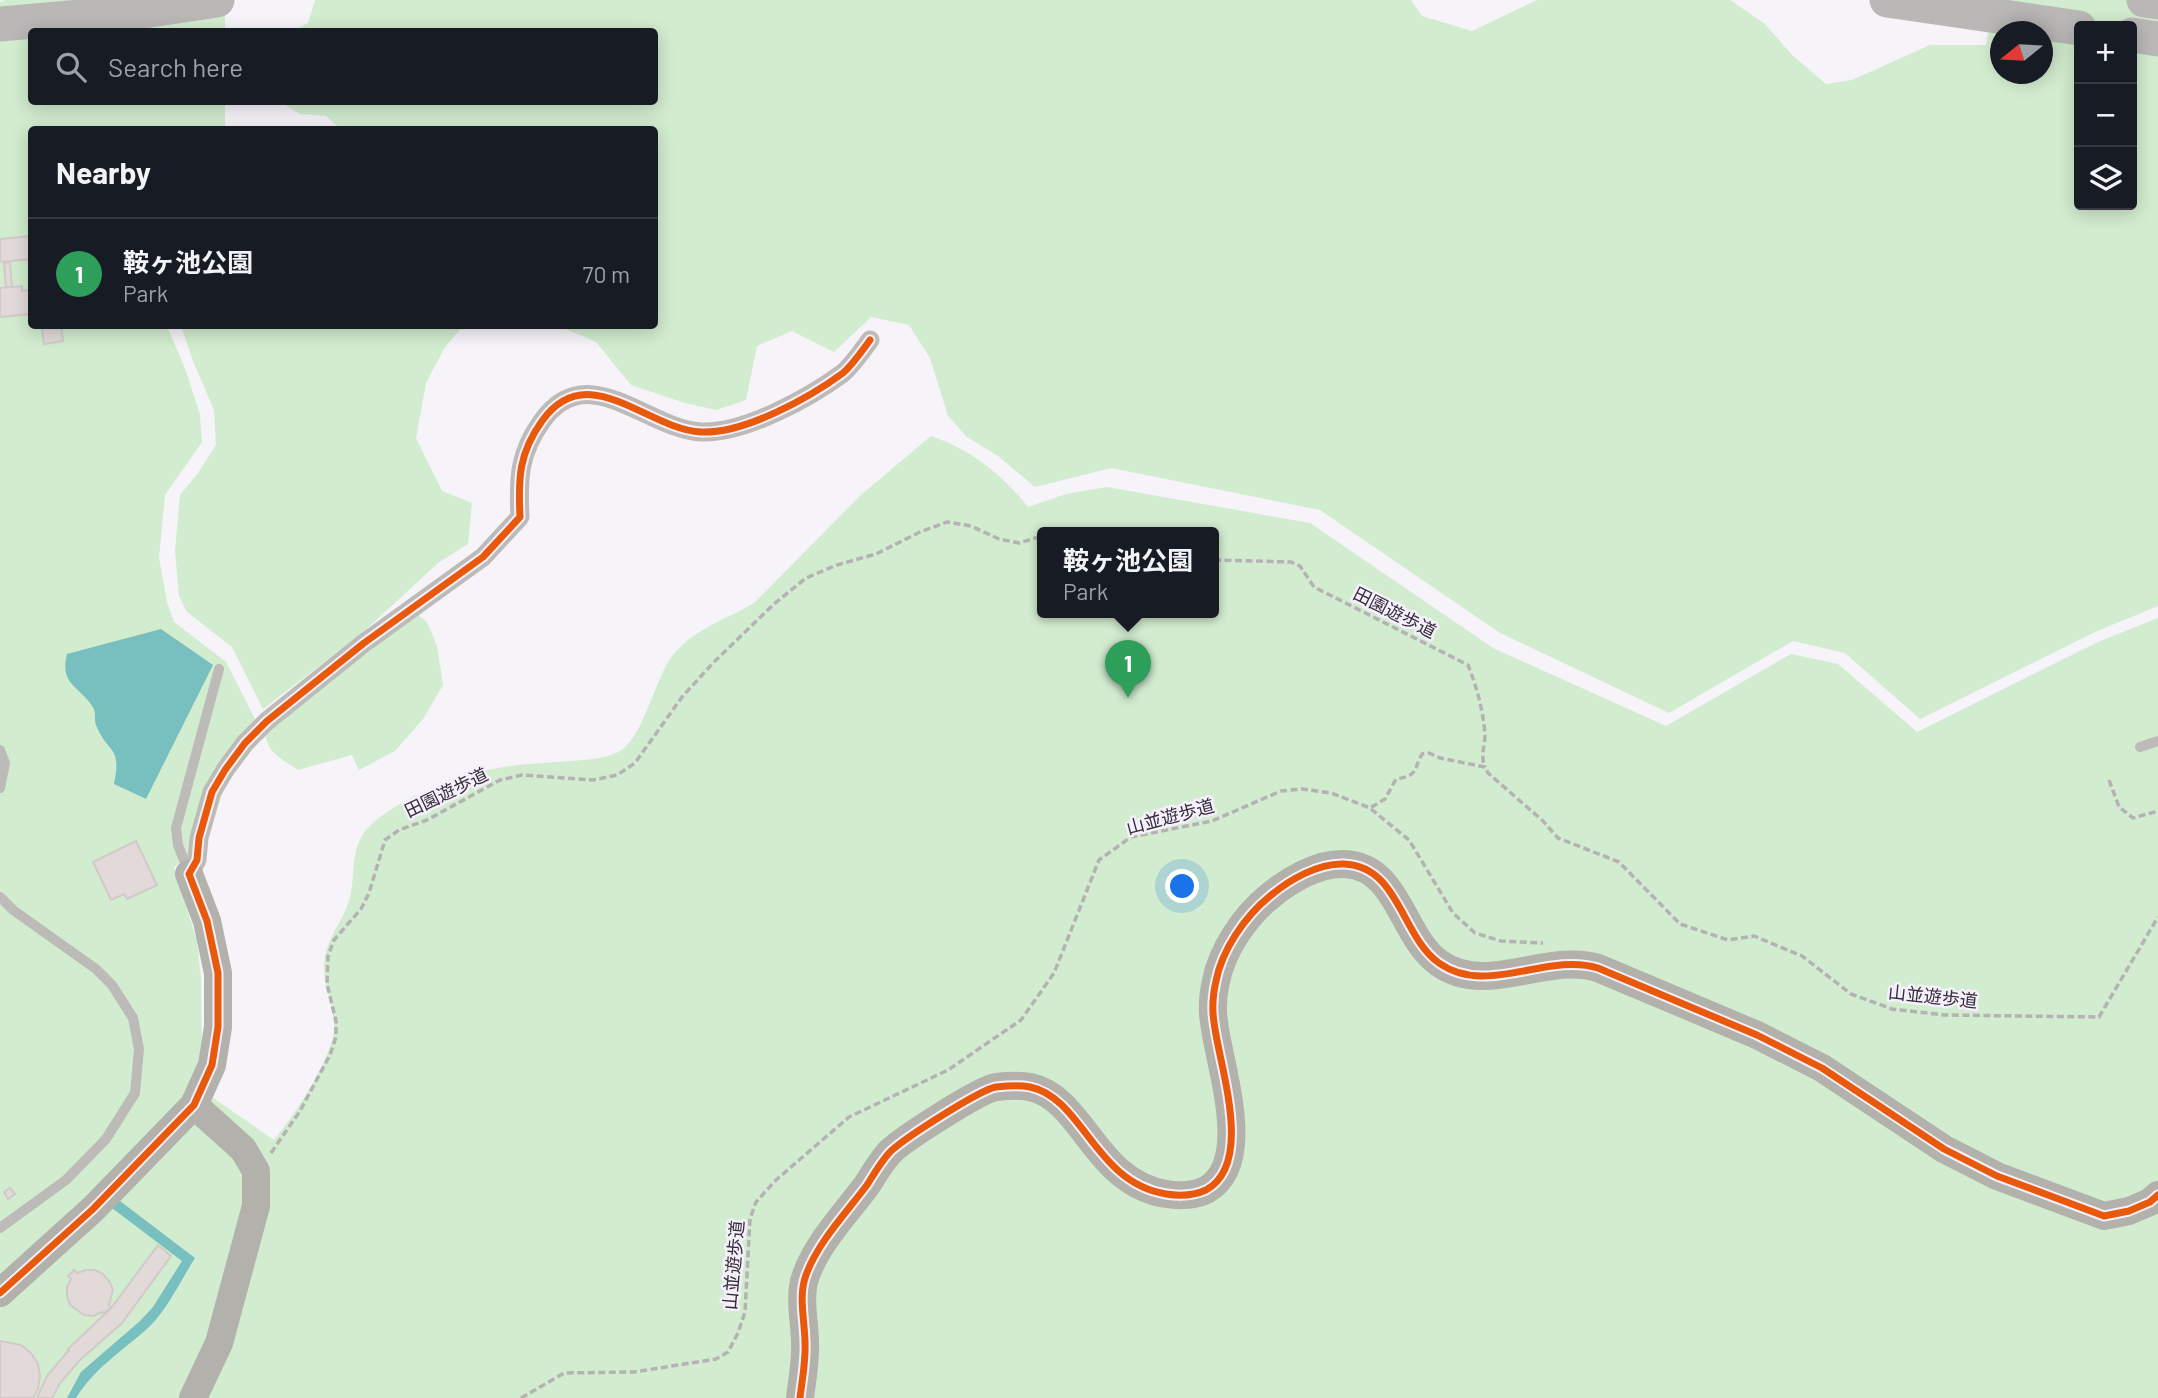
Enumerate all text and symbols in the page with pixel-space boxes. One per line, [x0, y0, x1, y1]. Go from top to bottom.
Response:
north arrow [1990, 21, 2053, 84]
map controls [2074, 21, 2137, 210]
button: + [2074, 21, 2137, 84]
search box [28, 28, 658, 105]
icon: search [52, 48, 90, 86]
text: Search here [108, 51, 243, 82]
button: − [2074, 84, 2137, 147]
button: layers [2074, 147, 2137, 210]
text: Nearby [56, 154, 151, 190]
text: 鞍ヶ池公園 [123, 246, 253, 277]
text: 1 [75, 260, 83, 288]
text: 70 m [583, 260, 630, 288]
text: Park [123, 279, 168, 307]
popup [1037, 527, 1219, 618]
text: 鞍ヶ池公園 [1063, 544, 1193, 575]
text: Park [1063, 577, 1108, 605]
street label: 田園遊歩道 [1350, 582, 1440, 642]
pin: 1 [1105, 640, 1151, 698]
street label: 田園遊歩道 [401, 762, 491, 822]
street label: 山並遊歩道 [1124, 794, 1216, 838]
your location [1165, 869, 1199, 903]
street label: 山並遊歩道 [1887, 980, 1979, 1012]
street label: 山並遊歩道 [718, 1219, 748, 1311]

